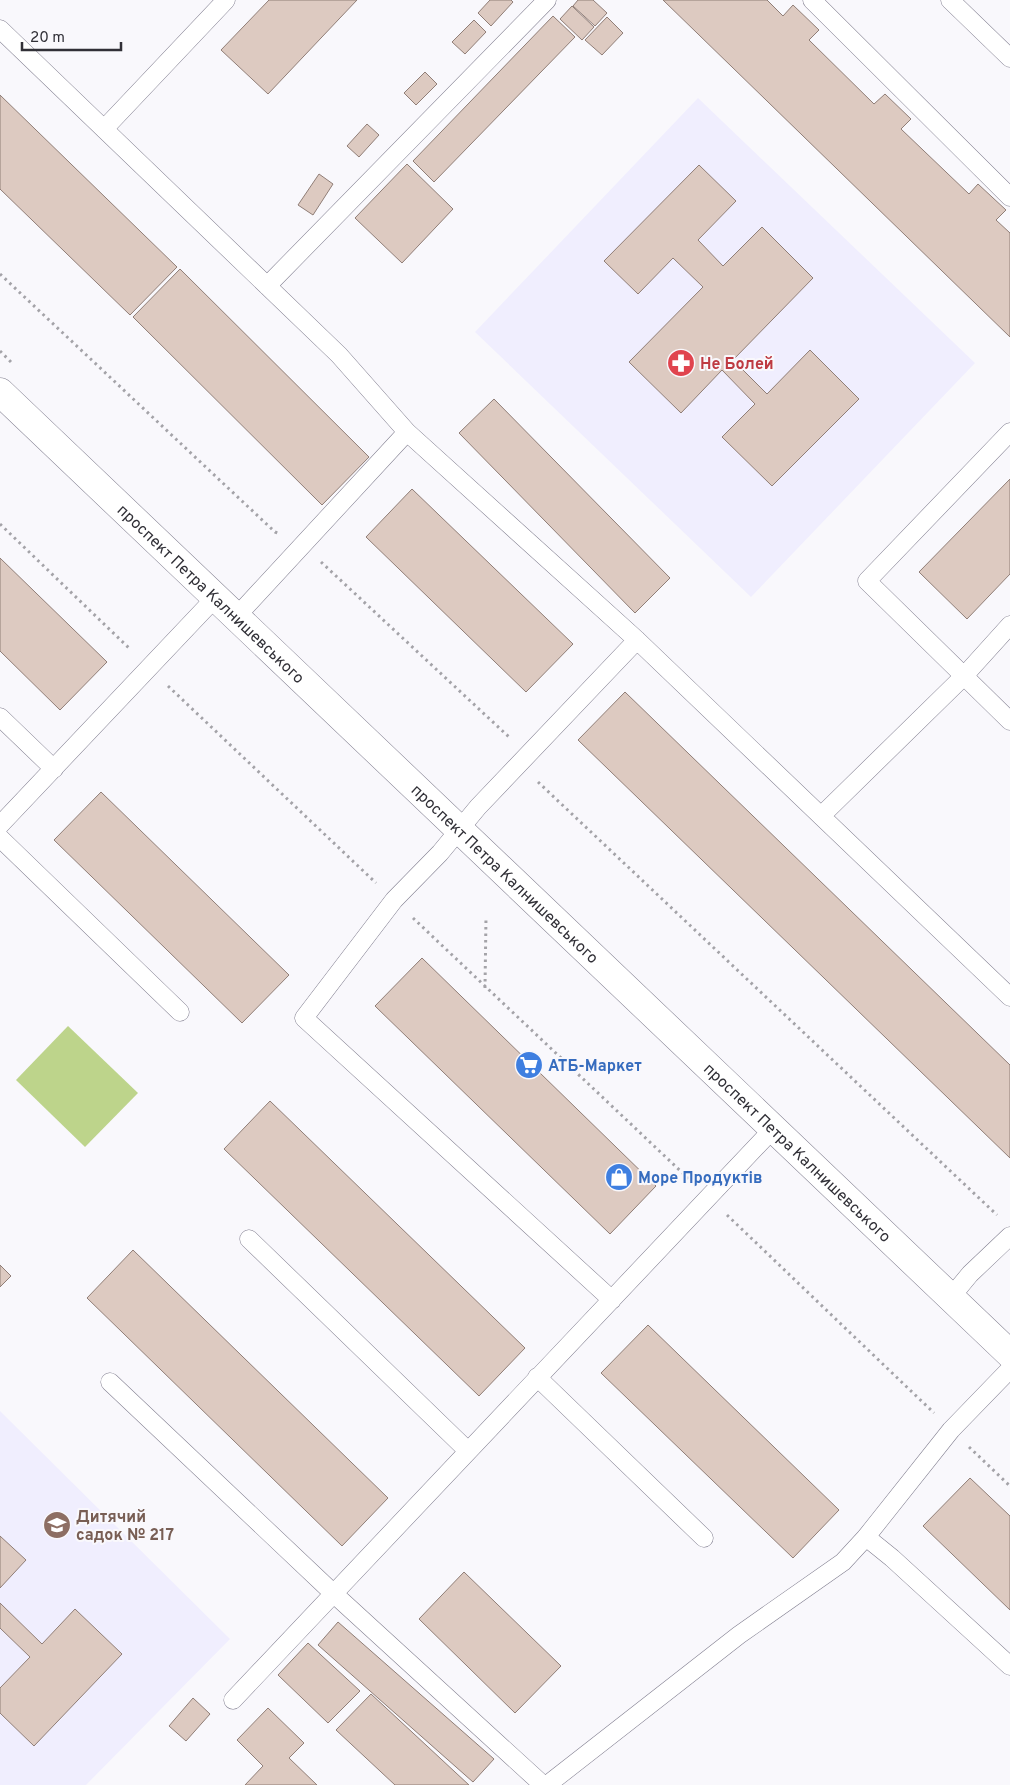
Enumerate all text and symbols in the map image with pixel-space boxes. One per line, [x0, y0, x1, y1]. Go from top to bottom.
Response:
scale bar [22, 20, 121, 52]
text: 20 m [30, 29, 65, 48]
pharmacy icon: Не Болей [666, 348, 696, 378]
place label: Не Болей [700, 355, 774, 375]
street label: проспект Петра Калнишевського [112, 501, 308, 689]
street label: проспект Петра Калнишевського [406, 781, 602, 969]
supermarket icon: АТБ-Маркет [514, 1050, 544, 1080]
place label: АТБ-Маркет [548, 1057, 642, 1077]
street label: проспект Петра Калнишевського [699, 1060, 895, 1247]
shop icon: Море Продуктiв [604, 1162, 634, 1192]
place label: Море Продуктiв [638, 1169, 763, 1189]
place label: Дитячий садок № 217 [76, 1508, 174, 1546]
school or university icon: Дитячий садок № 217 [42, 1510, 72, 1540]

